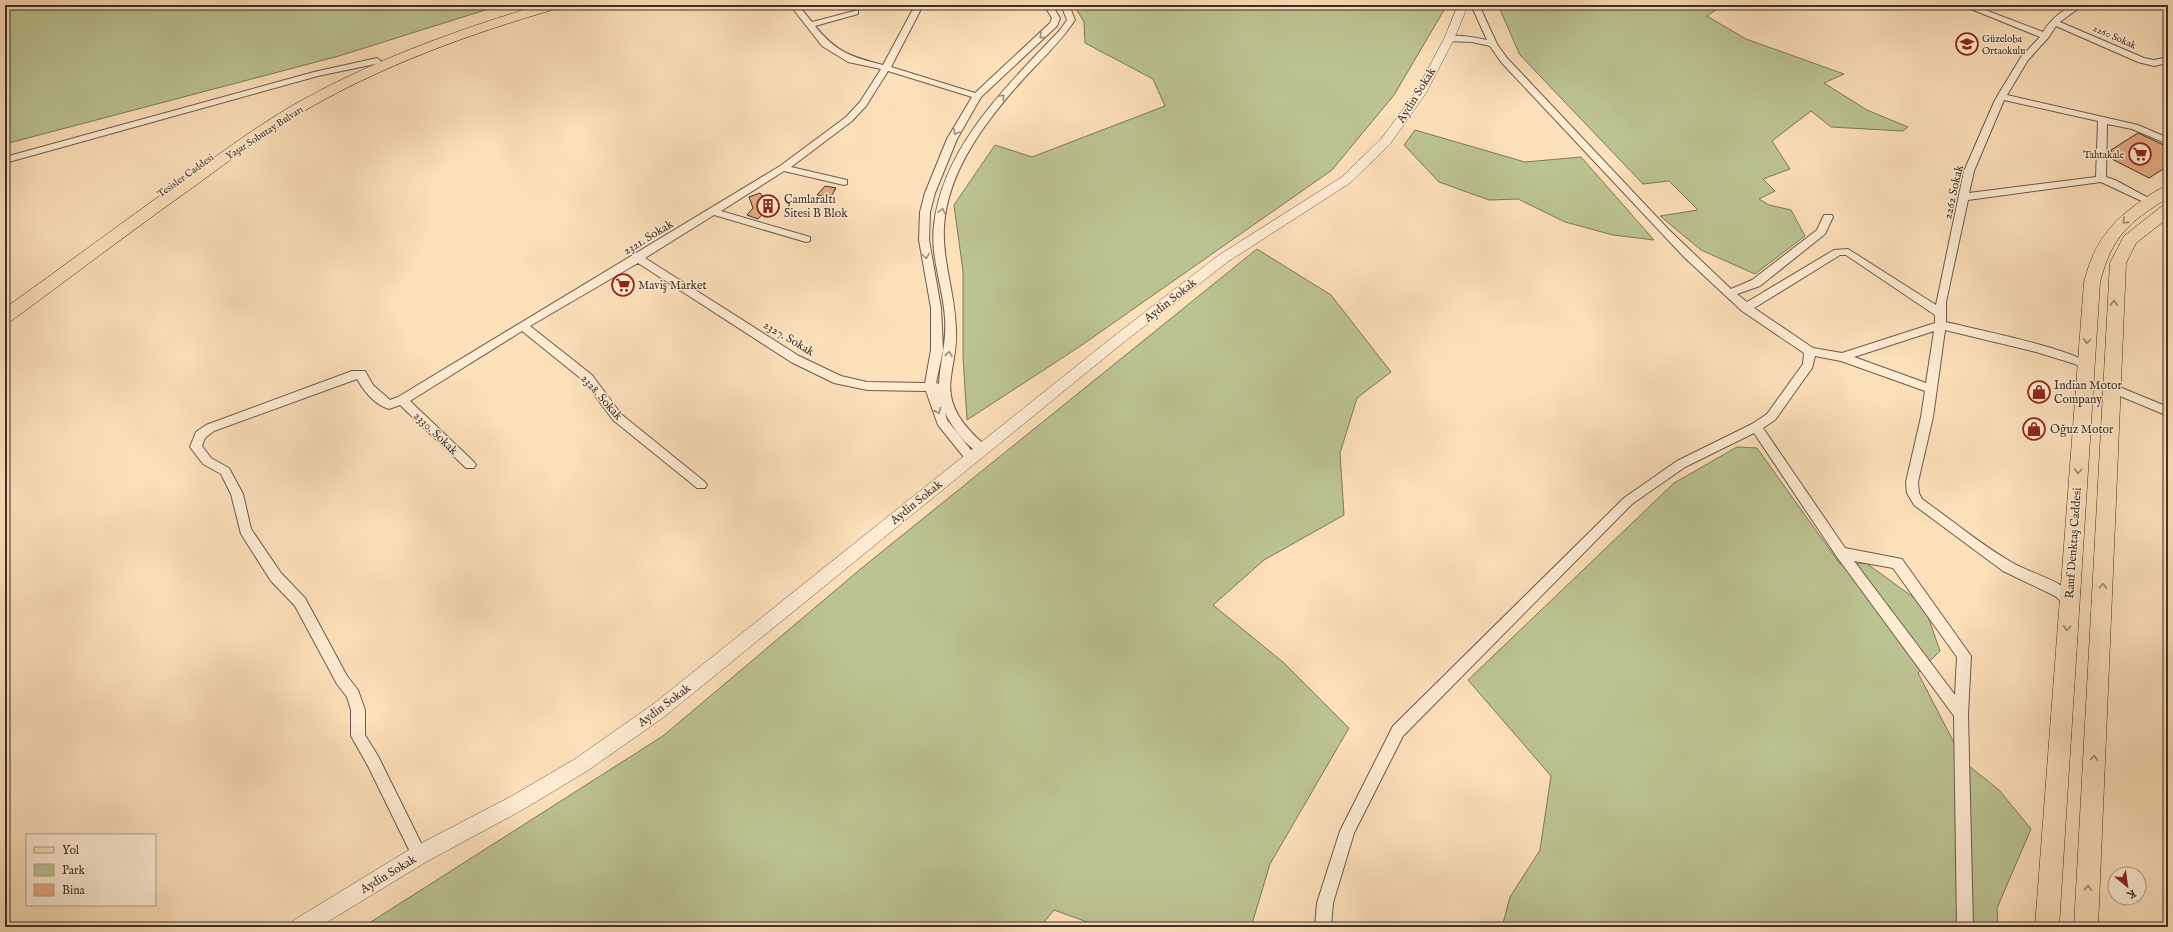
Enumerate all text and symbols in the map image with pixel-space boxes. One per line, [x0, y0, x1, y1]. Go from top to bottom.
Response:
street label: 2260 Sokak [2091, 22, 2139, 53]
one-way arrow [1039, 31, 1047, 39]
school or university icon: Güzeloba Ortaokulu [1954, 31, 1980, 57]
place label: Güzeloba Ortaokulu [1982, 33, 2025, 58]
street label: Aydin Sokak [1393, 64, 1440, 127]
one-way arrow [997, 95, 1004, 102]
street label: Yaşar Sobutay Bulvarı [224, 103, 306, 163]
one-way arrow [953, 128, 961, 135]
supermarket icon: Tahtakale [2127, 141, 2153, 167]
place label: Tahtakale [2083, 149, 2124, 162]
street label: Tesisler Caddesi [155, 151, 217, 201]
street label: 2262 Sokak [1940, 163, 1967, 221]
place label: Çamlaraltı Sitesi B Blok [784, 192, 848, 221]
building icon: Çamlaraltı Sitesi B Blok [755, 193, 781, 219]
one-way arrow [938, 208, 946, 214]
street label: 2321. Sokak [620, 216, 677, 258]
one-way arrow [2122, 217, 2129, 224]
one-way arrow [921, 253, 930, 259]
supermarket icon: Maviş Market [610, 272, 636, 298]
street label: Aydin Sokak [1140, 275, 1200, 326]
place label: Maviş Market [638, 278, 707, 293]
one-way arrow [2110, 300, 2119, 306]
street label: 2327. Sokak [760, 317, 818, 360]
one-way arrow [2082, 338, 2091, 344]
one-way arrow [944, 351, 953, 357]
street label: 2328. Sokak [578, 371, 626, 424]
place label: Indian Motor Company [2054, 378, 2123, 408]
shop icon: Indian Motor Company [2026, 379, 2052, 405]
one-way arrow [933, 407, 941, 414]
street label: 2330. Sokak [410, 408, 462, 459]
shop icon: Oğuz Motor [2021, 416, 2047, 442]
place label: Oğuz Motor [2050, 422, 2114, 437]
one-way arrow [2073, 468, 2082, 474]
street label: Aydin Sokak [886, 476, 946, 529]
street label: Rauf Denktaş Caddesi [2062, 487, 2085, 599]
one-way arrow [2098, 583, 2107, 589]
one-way arrow [2062, 625, 2071, 631]
street label: Aydin Sokak [634, 680, 694, 731]
one-way arrow [2090, 755, 2099, 761]
legend [26, 834, 156, 906]
text: Yol [62, 843, 80, 858]
street label: Aydin Sokak [357, 852, 419, 898]
text: Park [62, 863, 85, 878]
north arrow [2107, 866, 2147, 906]
text: Bina [62, 883, 86, 898]
one-way arrow [2084, 885, 2092, 891]
text: K [2124, 886, 2138, 902]

